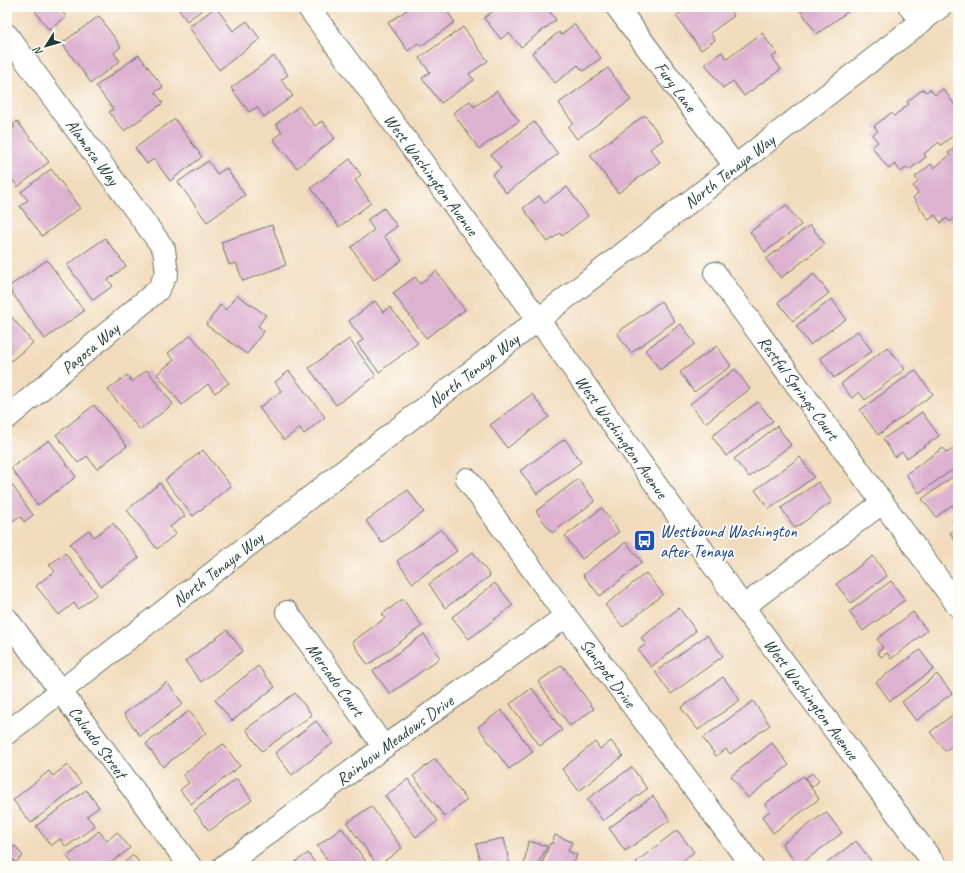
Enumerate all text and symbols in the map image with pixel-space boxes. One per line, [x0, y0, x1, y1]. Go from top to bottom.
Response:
north arrow [26, 26, 66, 66]
text: N [29, 43, 46, 59]
street label: Fury Lane [650, 58, 702, 117]
street label: West Washington Avenue [379, 110, 484, 241]
street label: Alamosa Way [61, 115, 124, 191]
street label: North Tenaya Way [680, 129, 780, 213]
street label: Pagosa Way [57, 317, 124, 379]
street label: North Tenaya Way [424, 328, 524, 412]
street label: Restful Springs Court [753, 332, 845, 446]
street label: West Washington Avenue [570, 371, 673, 504]
place label: Westbound Washington after Tenaya [660, 521, 797, 562]
street label: North Tenaya Way [169, 527, 268, 611]
bus stop icon: Westbound Washington after Tenaya [631, 528, 657, 554]
street label: Sunspot Drive [576, 635, 641, 713]
street label: West Washington Avenue [759, 635, 864, 765]
street label: Mercado Court [302, 639, 370, 723]
street label: Rainbow Meadows Drive [332, 690, 459, 790]
street label: Calvado Street [64, 702, 133, 784]

